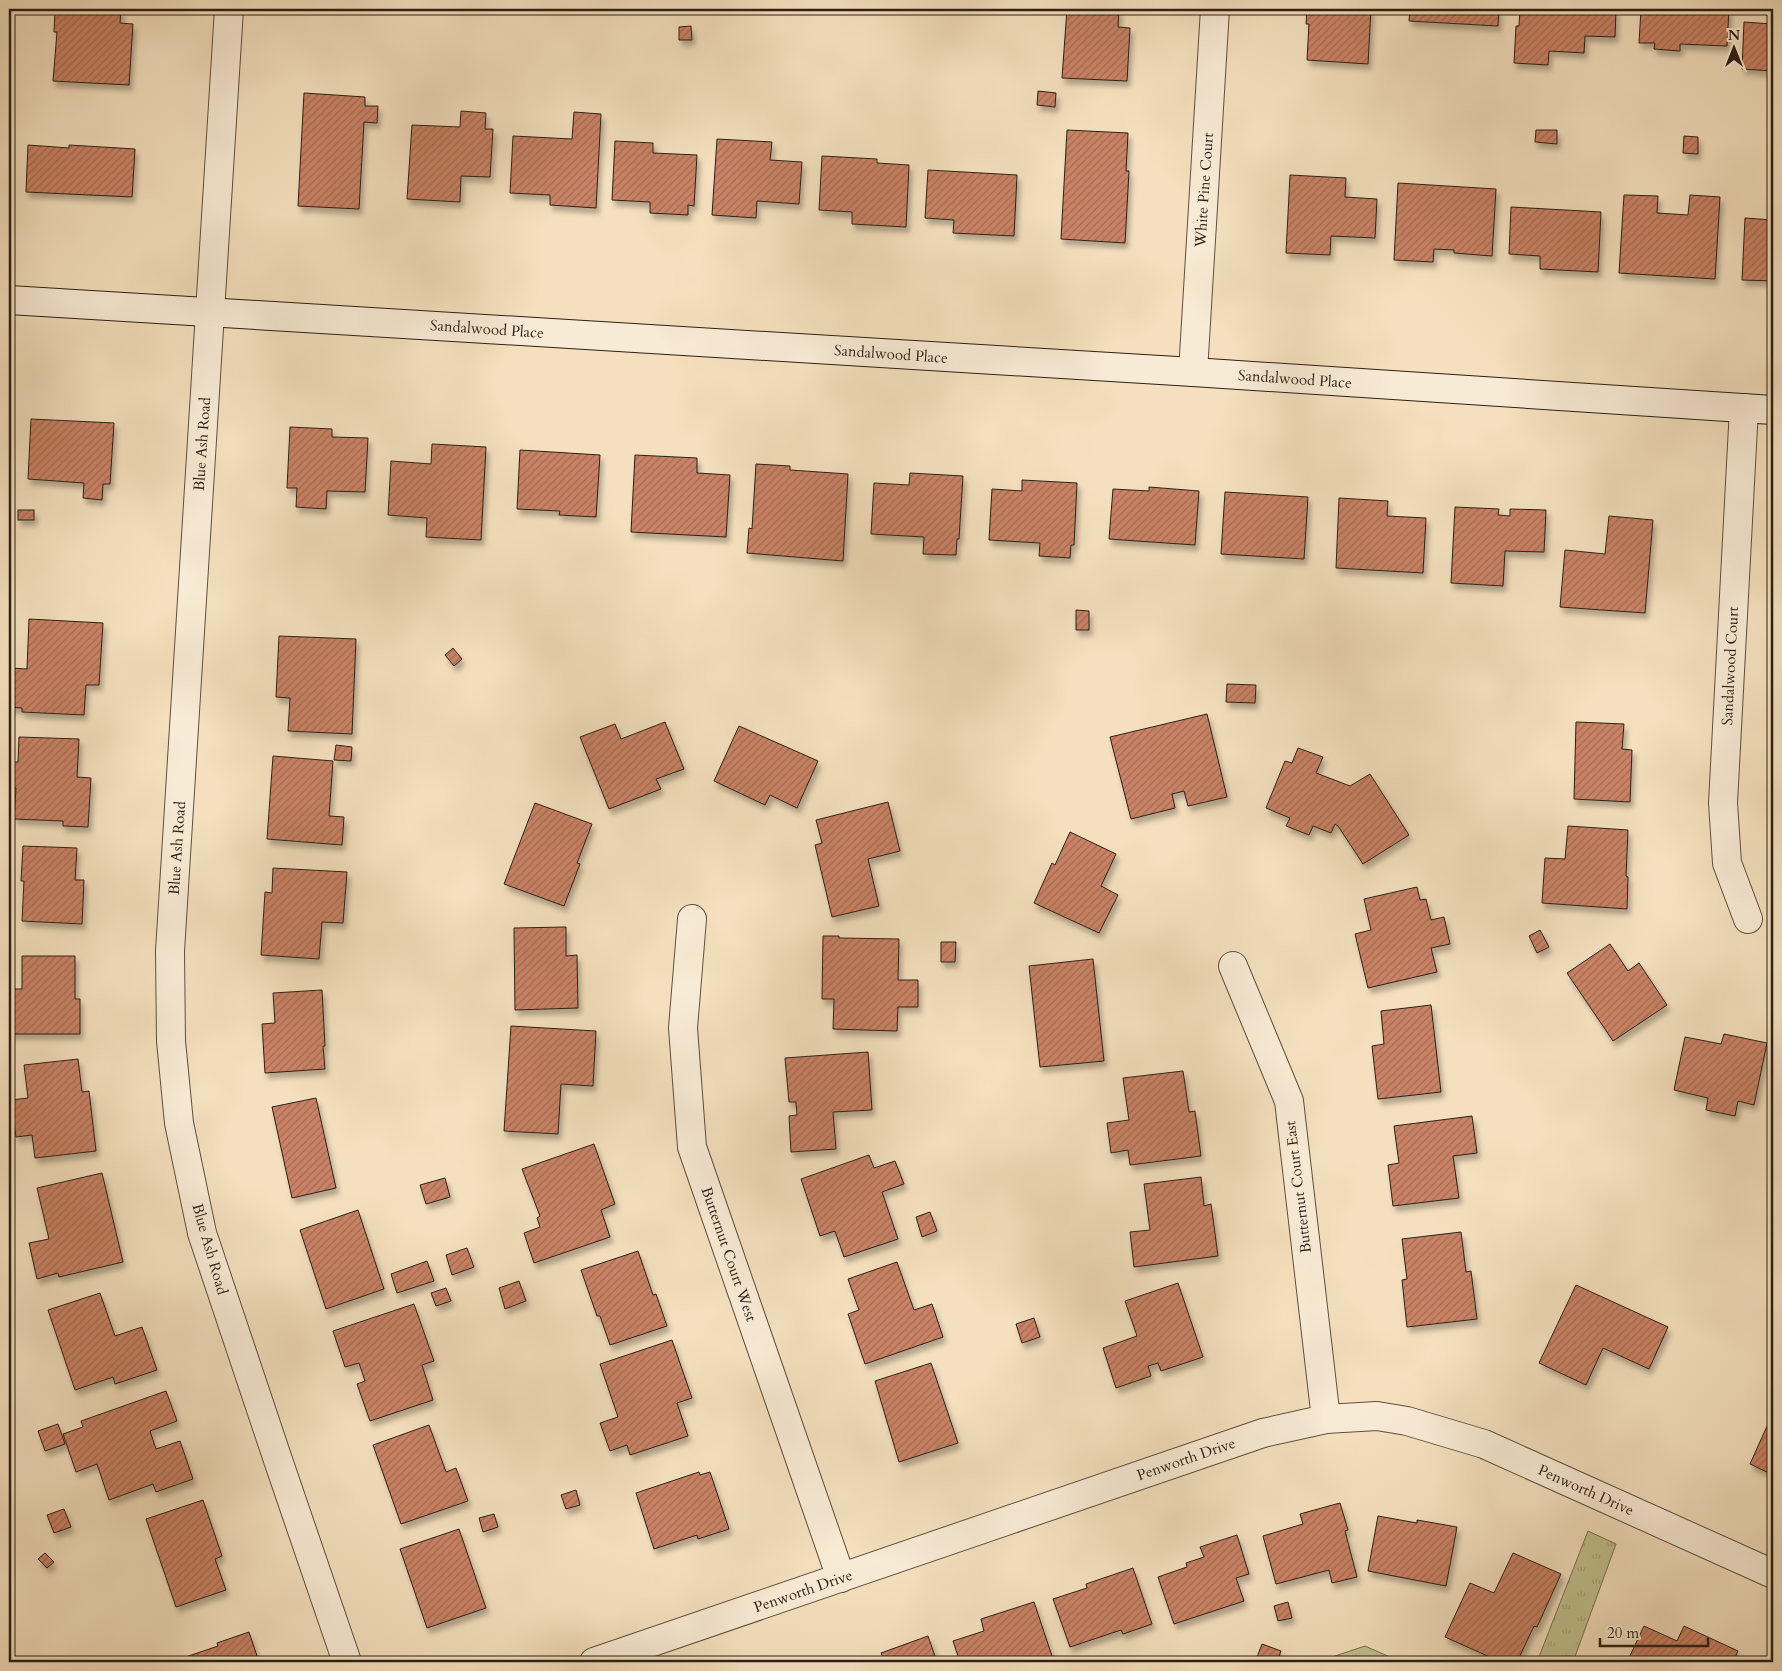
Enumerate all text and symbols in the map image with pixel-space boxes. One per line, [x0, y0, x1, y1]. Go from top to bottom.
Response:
north arrow [1710, 22, 1760, 72]
text: N [1728, 26, 1740, 45]
street label: White Pine Court [1190, 132, 1218, 249]
street label: Sandalwood Place [429, 315, 545, 343]
street label: Sandalwood Place [833, 340, 949, 368]
street label: Sandalwood Place [1237, 365, 1353, 393]
street label: Blue Ash Road [189, 396, 215, 492]
street label: Sandalwood Court [1717, 606, 1743, 726]
street label: Blue Ash Road [164, 800, 190, 896]
street label: Butternut Court East [1280, 1119, 1316, 1254]
street label: Butternut Court West [697, 1184, 761, 1324]
street label: Blue Ash Road [187, 1201, 233, 1297]
street label: Penworth Drive [1134, 1433, 1238, 1485]
street label: Penworth Drive [1535, 1460, 1637, 1520]
street label: Penworth Drive [751, 1565, 855, 1617]
scale bar [1600, 1616, 1707, 1648]
text: 20 m [1607, 1623, 1639, 1643]

